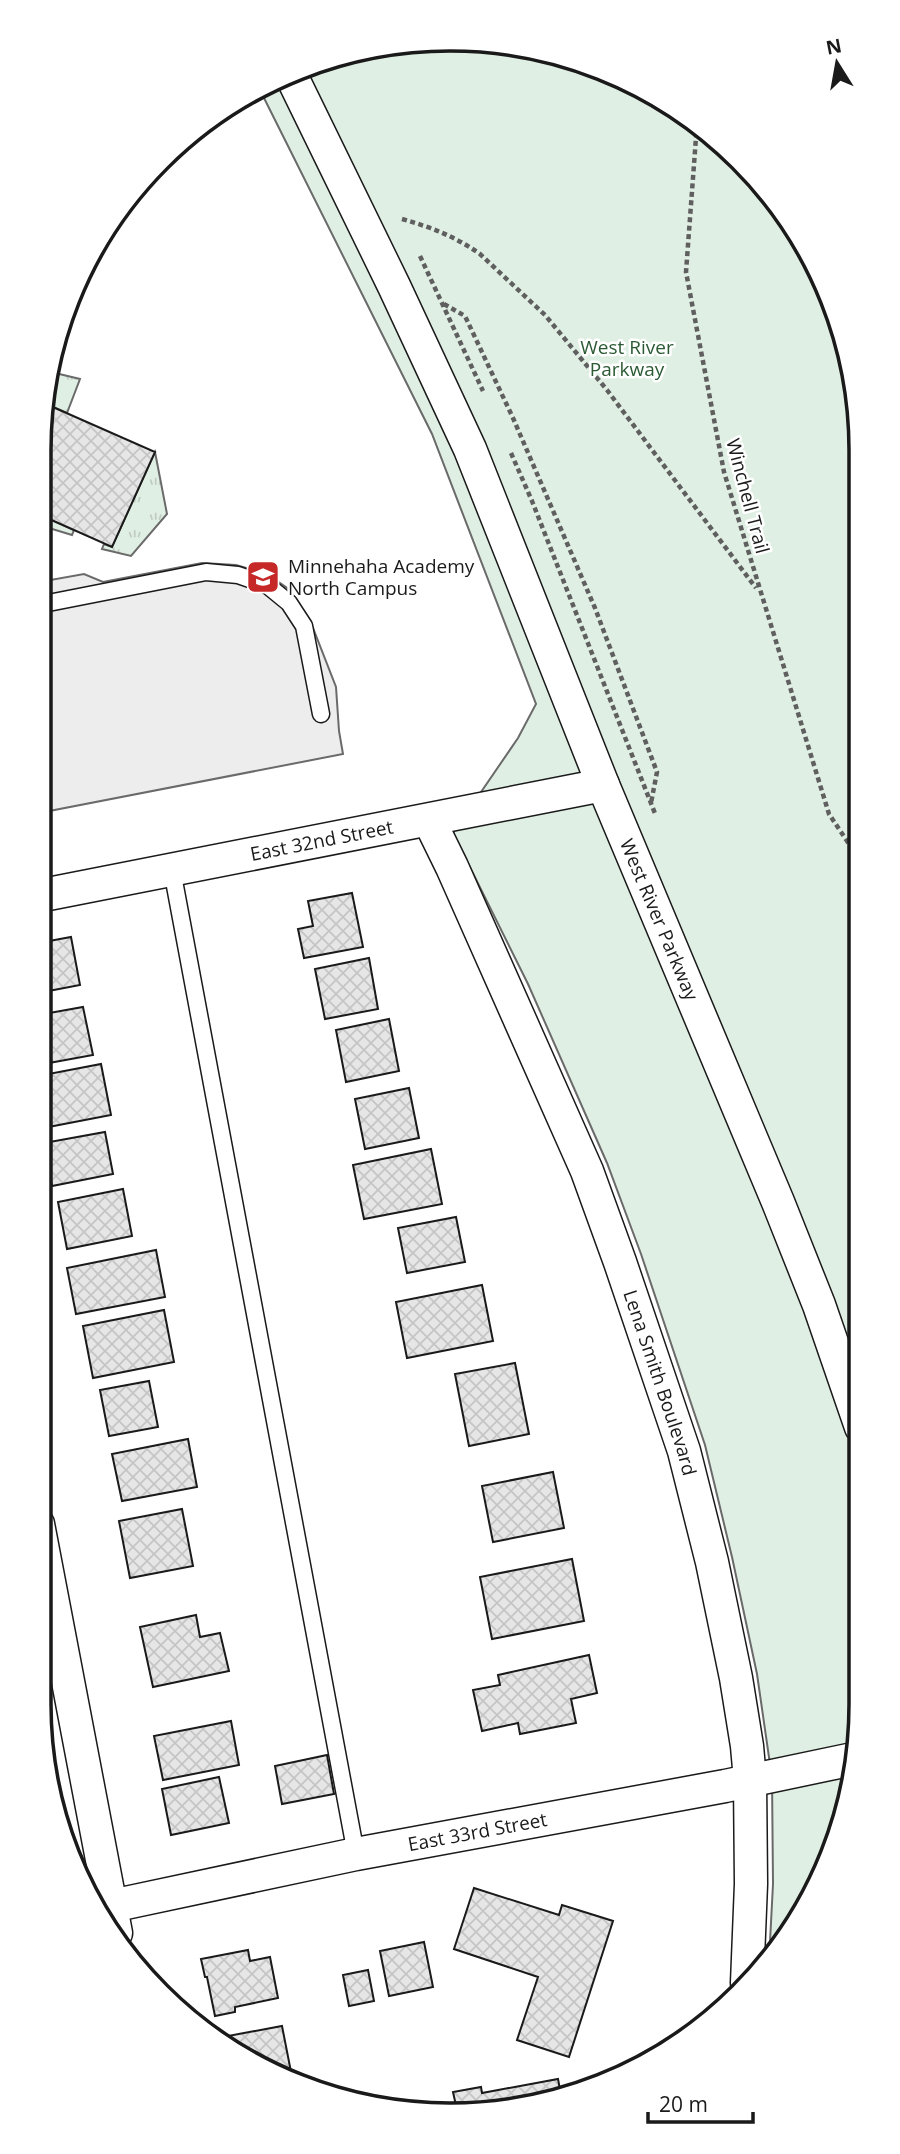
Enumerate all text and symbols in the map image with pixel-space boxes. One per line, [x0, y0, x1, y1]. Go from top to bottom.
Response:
north arrow [802, 28, 872, 98]
text: N [824, 32, 844, 61]
park label: West River Parkway [580, 334, 674, 382]
street label: Winchell Trail [720, 435, 776, 557]
place label: Minnehaha Academy North Campus [288, 553, 475, 601]
school or university icon: Minnehaha Academy North Campus [244, 558, 282, 596]
street label: East 32nd Street [248, 814, 395, 867]
street label: West River Parkway [614, 835, 705, 1005]
street label: Lena Smith Boulevard [617, 1286, 703, 1478]
street label: East 33rd Street [406, 1806, 549, 1857]
scale bar [648, 2080, 753, 2124]
text: 20 m [659, 2090, 708, 2118]

